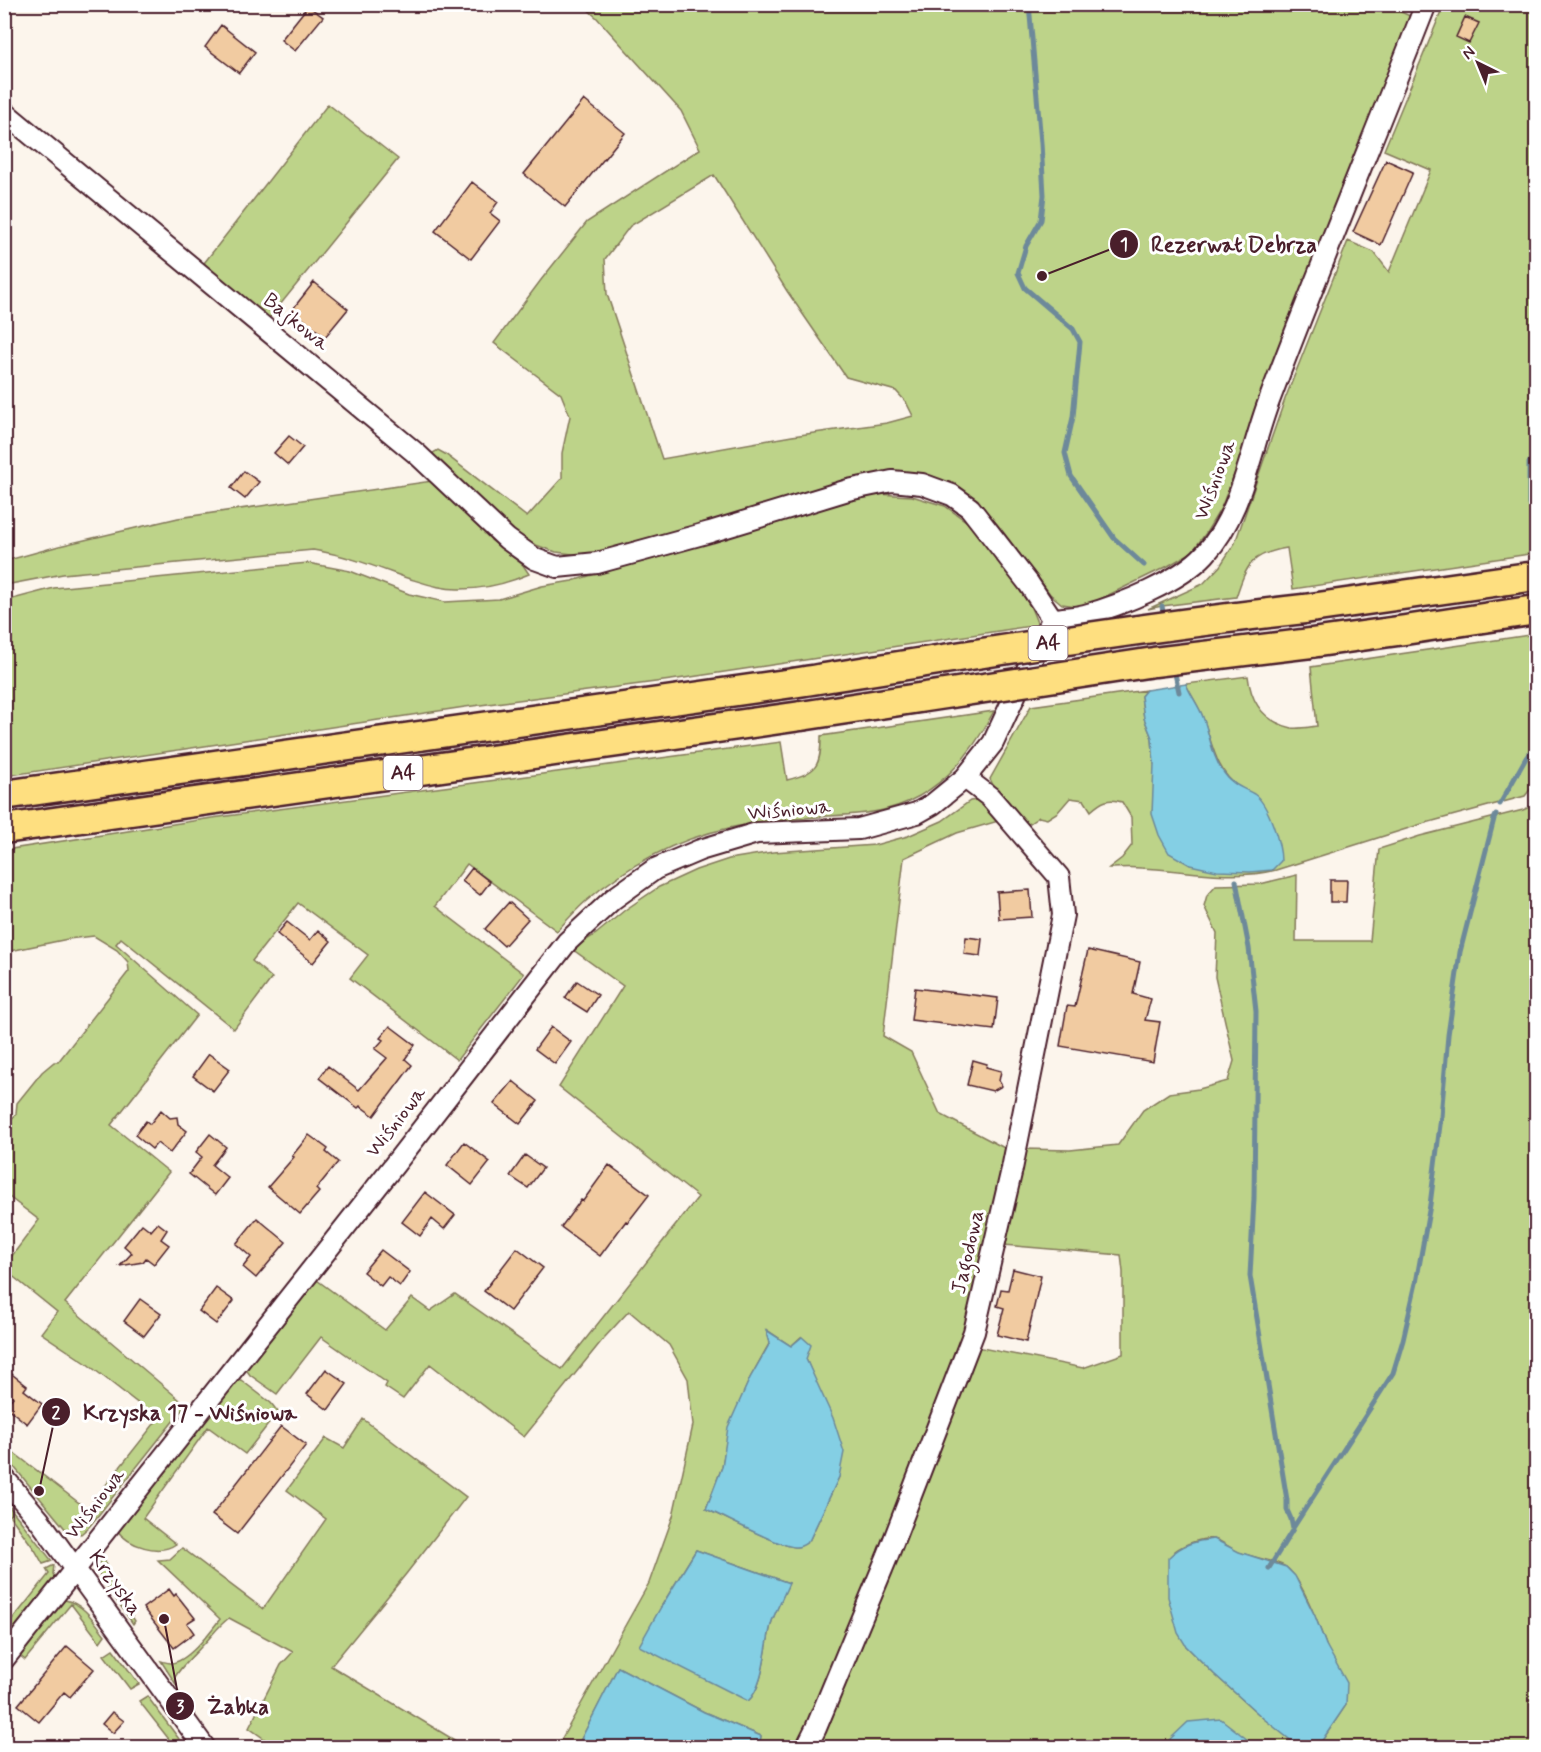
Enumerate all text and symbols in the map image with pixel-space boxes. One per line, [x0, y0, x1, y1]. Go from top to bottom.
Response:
north arrow [1448, 33, 1508, 93]
text: N [1458, 42, 1480, 64]
callout: Rezerwat Debrza [1109, 224, 1330, 264]
text: Rezerwat Debrza [1151, 232, 1317, 260]
text: 1 [1120, 233, 1128, 257]
street label: Bajkowa [257, 287, 335, 358]
street label: Wiśniowa [1187, 436, 1243, 524]
road number: A4 [1028, 626, 1068, 660]
road number: A4 [384, 756, 422, 790]
street label: Wiśniowa [746, 792, 832, 828]
street label: Wiśniowa [359, 1080, 433, 1163]
street label: Jagodowa [945, 1207, 993, 1297]
callout: Krzyska 17 - Wiśniowa [41, 1392, 309, 1432]
text: Krzyska 17 - Wiśniowa [83, 1400, 298, 1429]
text: 2 [52, 1401, 61, 1425]
street label: Wiśniowa [58, 1462, 132, 1545]
street label: Krzyska [82, 1545, 148, 1621]
callout: Żabka [165, 1686, 281, 1726]
text: Żabka [207, 1694, 269, 1722]
text: 3 [176, 1695, 185, 1719]

